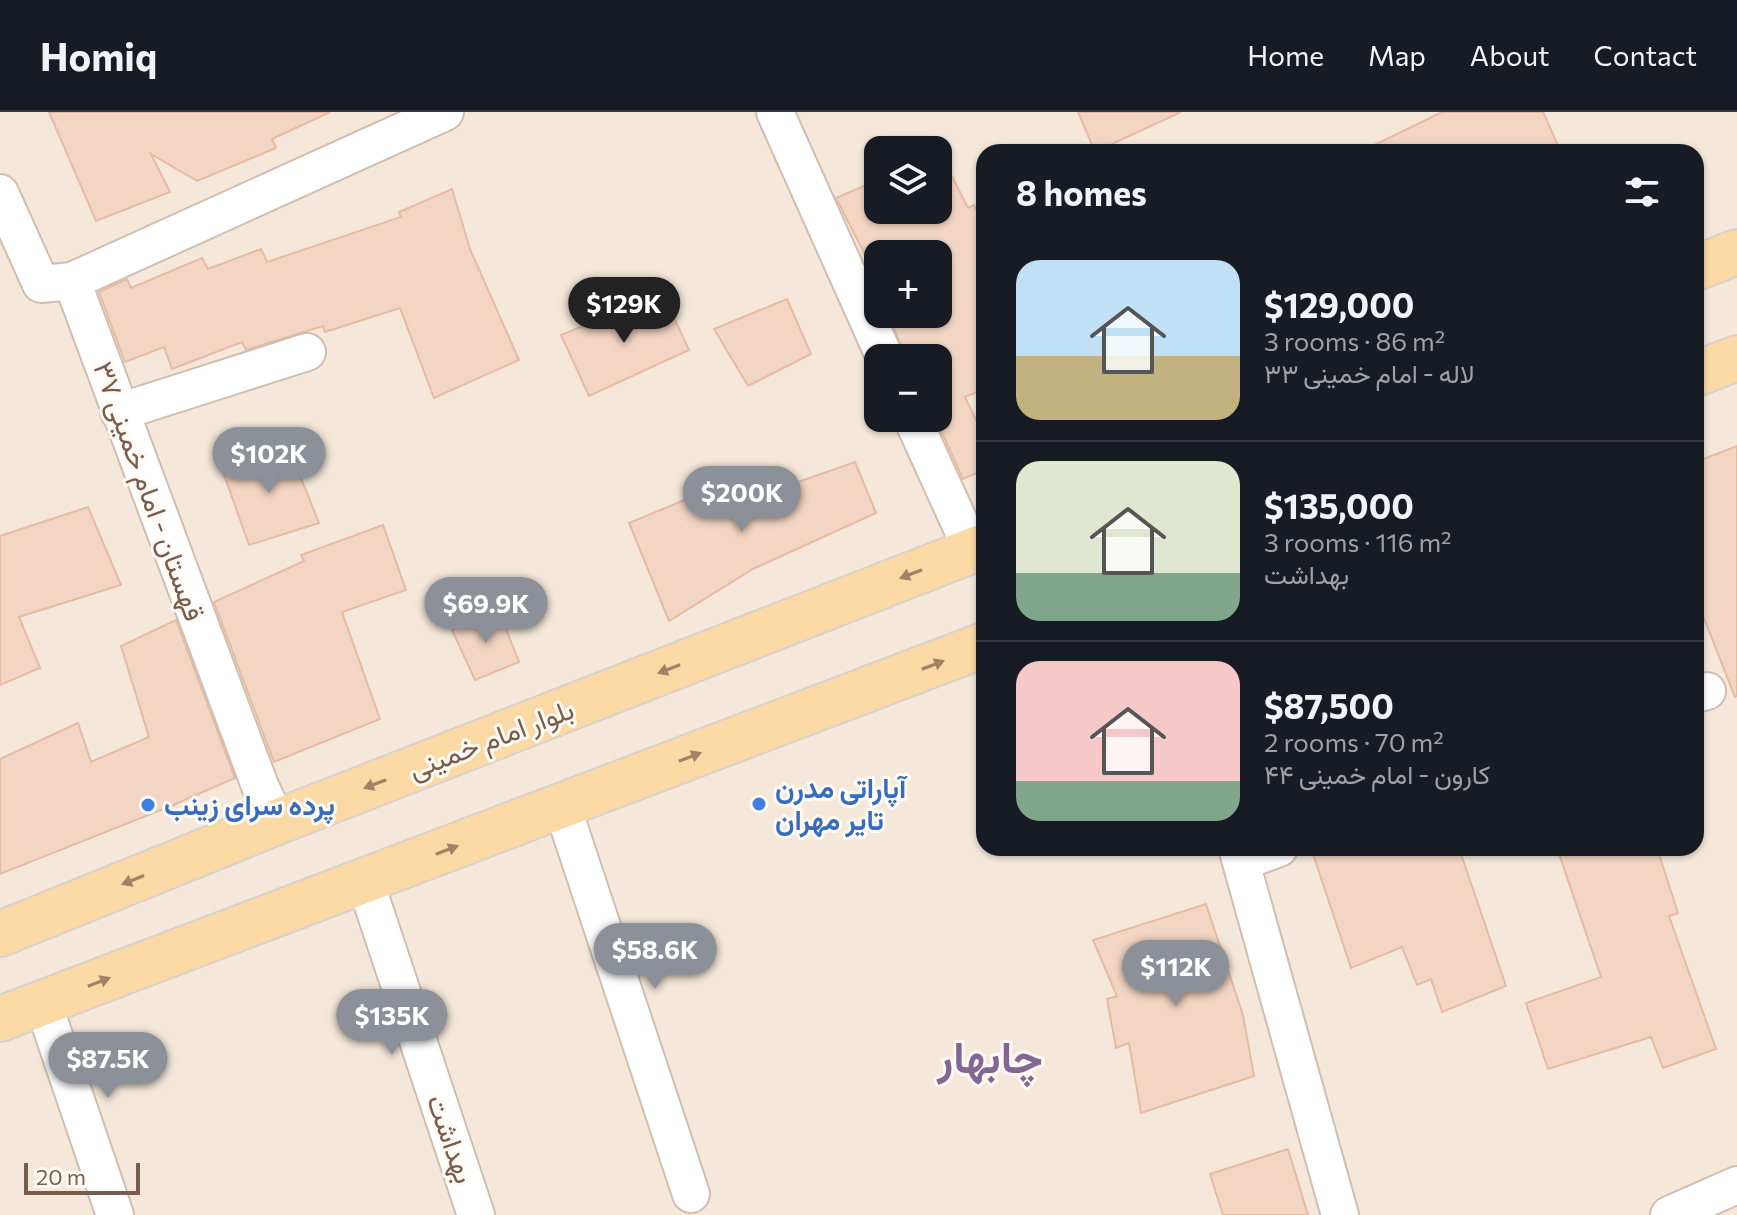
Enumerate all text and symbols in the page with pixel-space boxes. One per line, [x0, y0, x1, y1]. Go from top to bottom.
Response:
text: Homiq [40, 32, 157, 79]
text: Home [1247, 38, 1324, 72]
text: Map [1368, 38, 1426, 72]
text: About [1470, 38, 1550, 72]
text: Contact [1594, 38, 1697, 72]
map controls [864, 136, 952, 432]
button: layers [864, 136, 952, 224]
icon: filters [1620, 170, 1664, 214]
text: 8 homes [1016, 171, 1147, 213]
button: + [864, 240, 952, 328]
pin: $129K [568, 277, 680, 345]
text: $129,000 [1264, 283, 1414, 325]
text: $129K [586, 287, 662, 318]
icon: home [1080, 292, 1176, 388]
text: 3 rooms · 86 m² [1264, 325, 1445, 356]
button: − [864, 344, 952, 432]
street label: قهستان - امام خمینی ۳۷ [84, 356, 213, 626]
text: لاله - امام خمینی ۳۳ [1264, 357, 1474, 388]
pin: $102K [213, 427, 325, 495]
text: $102K [231, 437, 307, 468]
pin: $200K [686, 466, 798, 534]
text: $200K [701, 476, 783, 507]
text: $135,000 [1264, 484, 1414, 526]
icon: home [1080, 493, 1176, 589]
text: 3 rooms · 116 m² [1264, 526, 1452, 557]
text: بهداشت [1264, 558, 1349, 589]
one-way arrow [899, 568, 923, 581]
pin: $69.9K [421, 577, 551, 645]
text: $69.9K [443, 587, 529, 618]
one-way arrow [921, 658, 945, 671]
one-way arrow [657, 663, 681, 676]
text: $87,500 [1264, 684, 1394, 726]
street label: بلوار امام خمینی [403, 691, 579, 788]
icon: home [1080, 693, 1176, 789]
text: 2 rooms · 70 m² [1264, 726, 1444, 757]
one-way arrow [678, 750, 702, 763]
text: کارون - امام خمینی ۴۴ [1264, 758, 1490, 789]
place label: آپاراتی مدرن تایر مهران [775, 770, 908, 838]
one-way arrow [363, 778, 387, 791]
place label: پرده سرای زینب [164, 787, 335, 825]
marker: آپاراتی مدرن تایر مهران [750, 795, 768, 813]
marker: پرده سرای زینب [139, 796, 157, 814]
one-way arrow [435, 843, 459, 856]
one-way arrow [121, 874, 145, 887]
pin: $58.6K [590, 923, 720, 991]
text: $58.6K [612, 933, 698, 964]
pin: $112K [1120, 940, 1232, 1008]
text: $112K [1140, 950, 1212, 981]
one-way arrow [87, 975, 111, 988]
pin: $135K [336, 989, 448, 1057]
text: $135K [354, 999, 430, 1030]
district label: چابهار [936, 1028, 1043, 1088]
pin: $87.5K [43, 1032, 173, 1100]
text: $87.5K [66, 1042, 150, 1073]
street label: بهداشت [419, 1090, 483, 1188]
scale bar [24, 1159, 140, 1195]
text: 20 m [36, 1163, 86, 1190]

